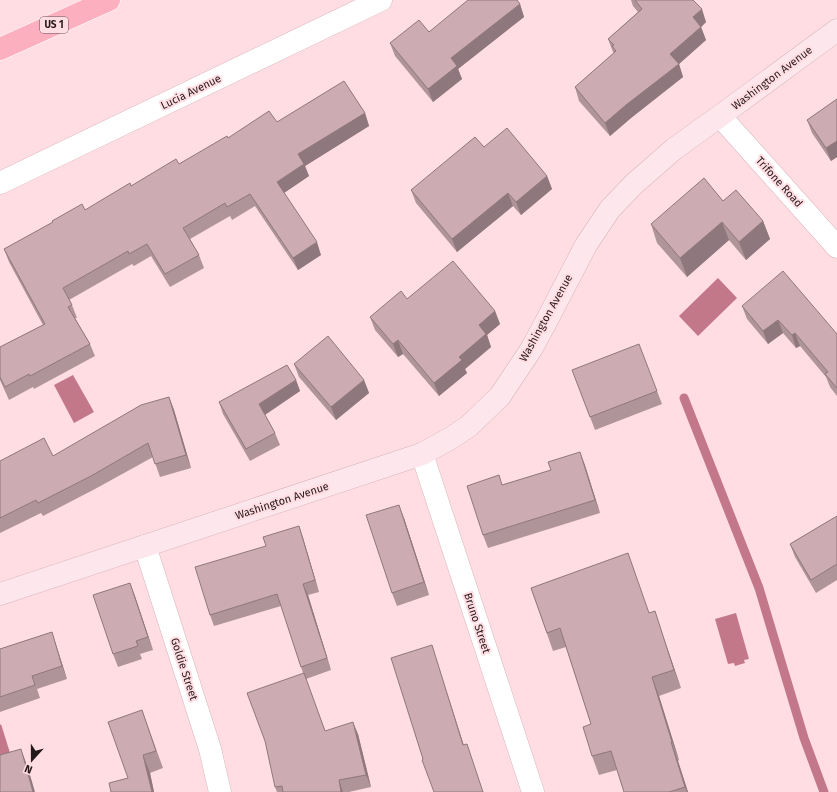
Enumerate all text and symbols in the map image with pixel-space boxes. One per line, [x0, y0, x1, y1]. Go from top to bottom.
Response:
road number: US 1 [40, 17, 68, 33]
street label: Washington Avenue [729, 43, 815, 113]
street label: Lucia Avenue [159, 72, 223, 112]
street label: Trifone Road [753, 154, 805, 210]
street label: Washington Avenue [517, 272, 575, 364]
street label: Washington Avenue [234, 480, 330, 522]
street label: Bruno Street [461, 591, 493, 655]
street label: Goldie Street [168, 636, 200, 702]
north arrow [12, 740, 52, 780]
text: N [23, 761, 34, 776]

